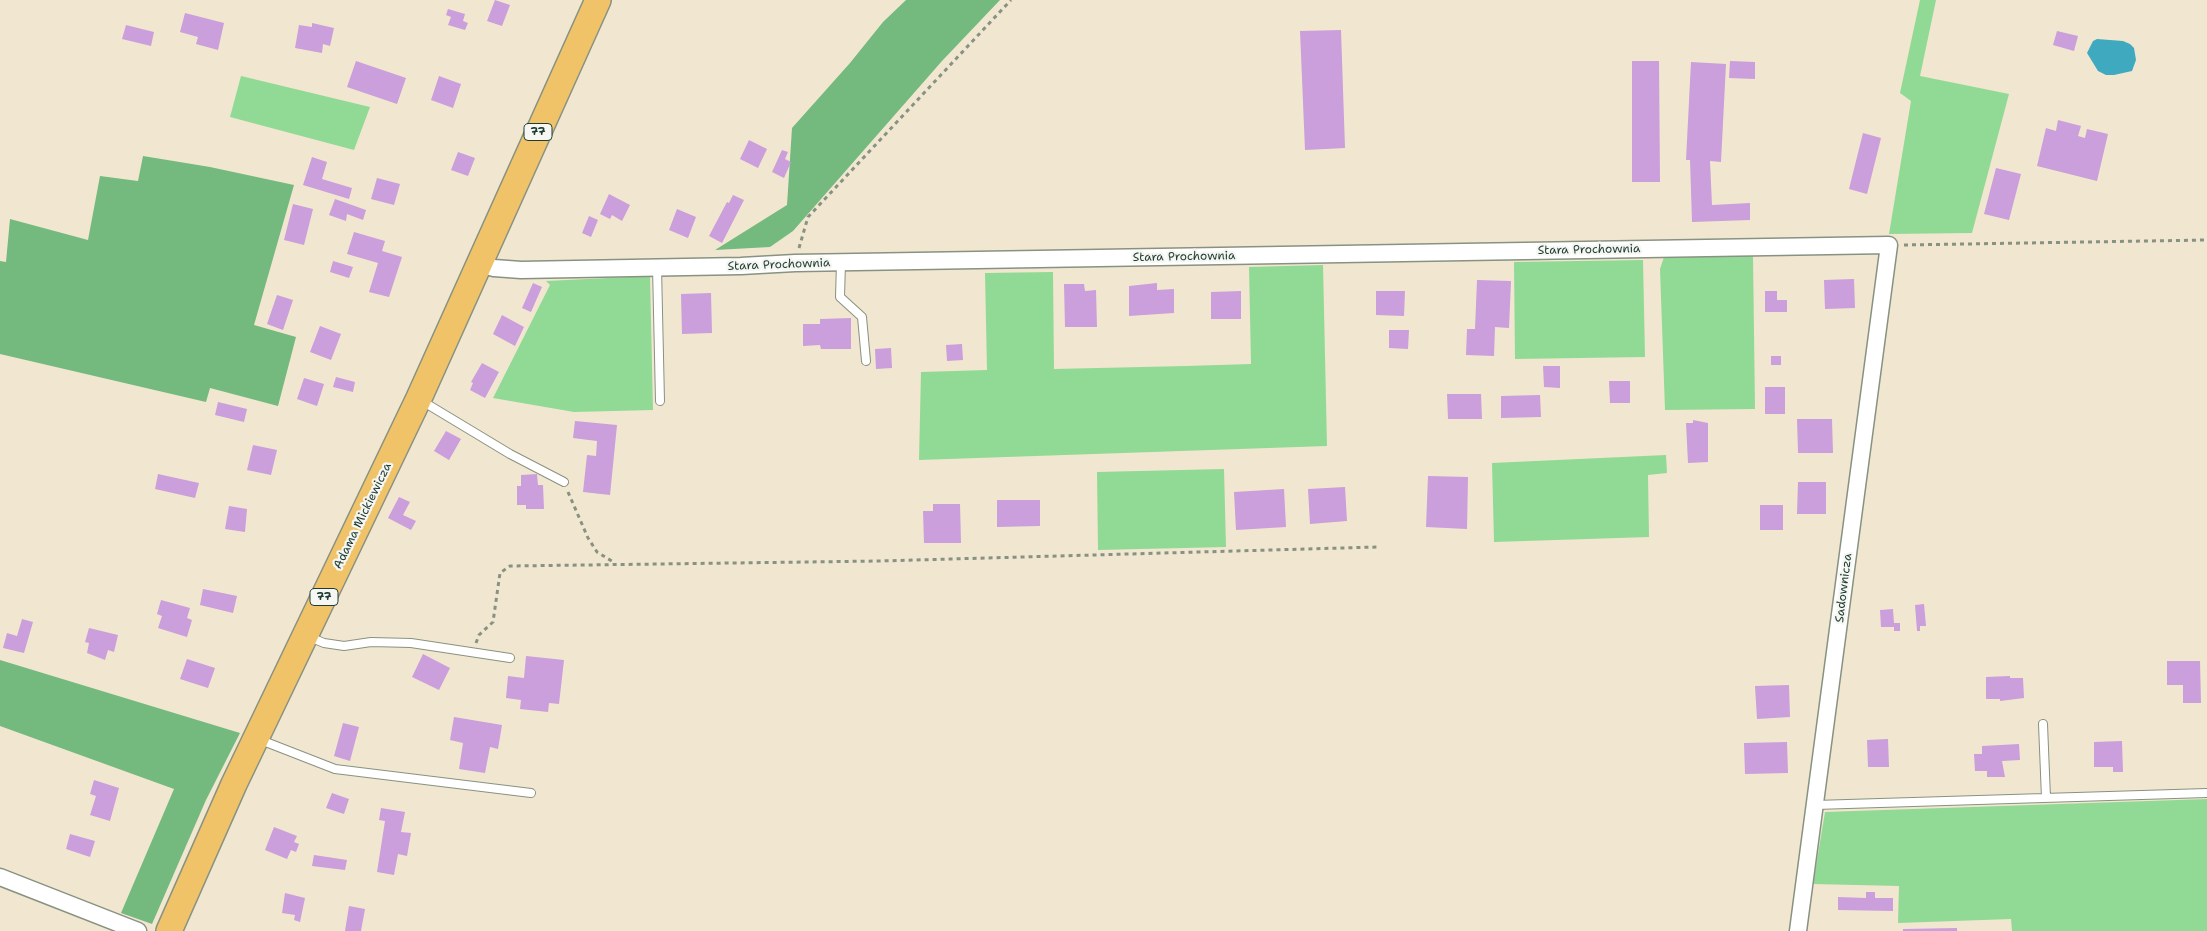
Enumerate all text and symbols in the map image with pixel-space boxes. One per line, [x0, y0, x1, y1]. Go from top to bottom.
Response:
road number: 77 [524, 124, 552, 140]
street label: Stara Prochownia [1537, 242, 1641, 258]
street label: Stara Prochownia [1132, 249, 1236, 265]
street label: Stara Prochownia [727, 256, 831, 274]
street label: Adama Mickiewicza [331, 461, 395, 571]
street label: Sadownicza [1833, 553, 1855, 623]
road number: 77 [310, 588, 338, 606]

